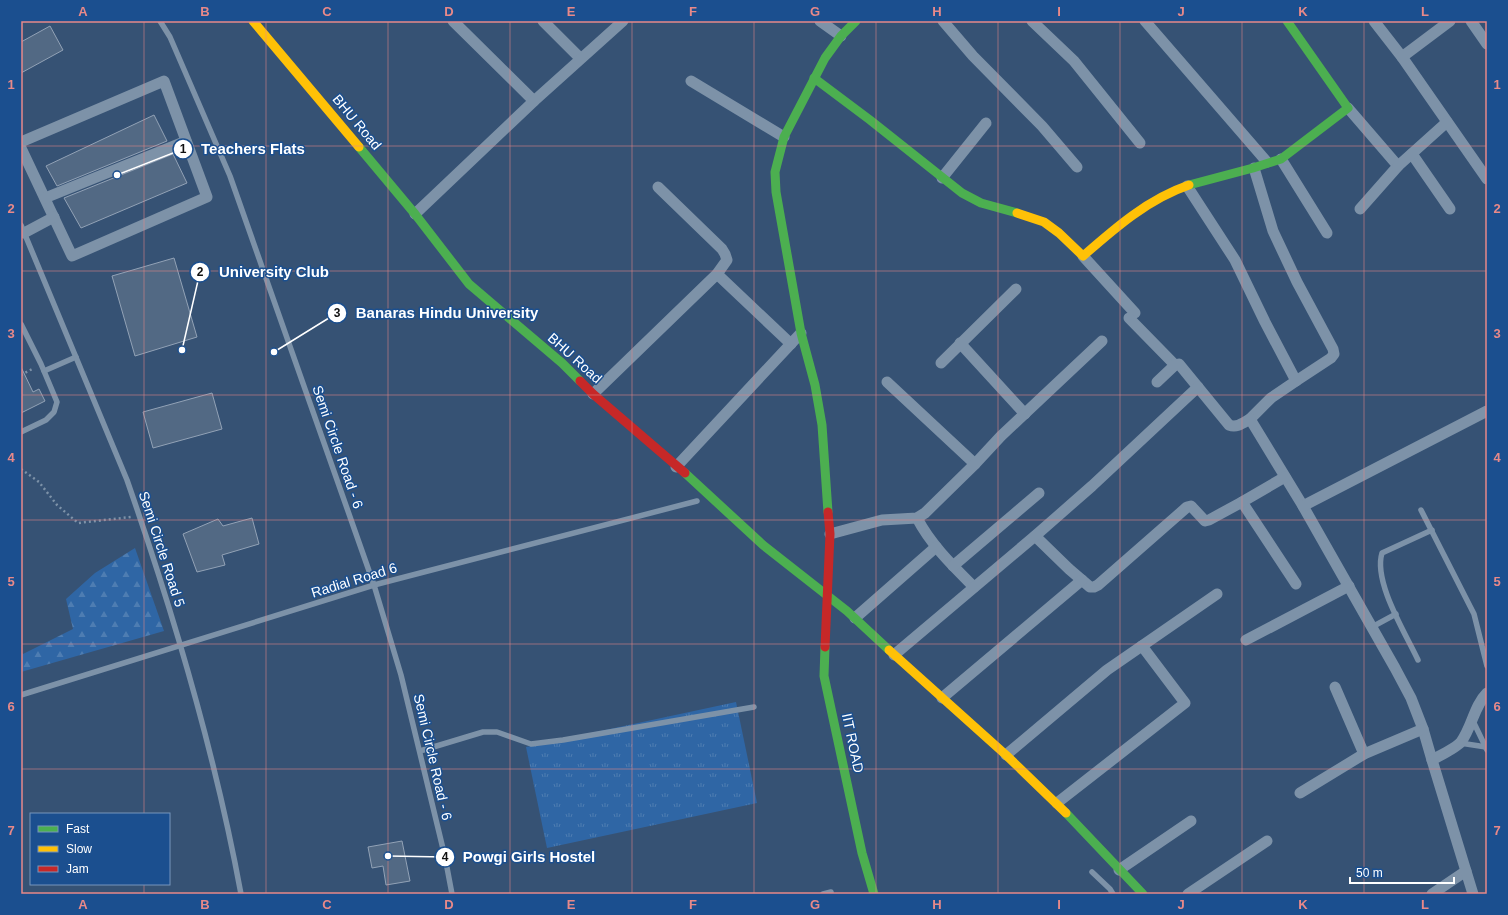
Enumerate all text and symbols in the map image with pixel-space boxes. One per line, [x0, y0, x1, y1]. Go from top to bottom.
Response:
text: A [78, 4, 88, 19]
text: B [200, 4, 210, 19]
text: C [322, 4, 332, 19]
text: D [444, 4, 454, 19]
text: E [567, 4, 576, 19]
text: F [689, 4, 697, 19]
text: G [810, 4, 820, 19]
text: H [932, 4, 942, 19]
text: I [1057, 4, 1061, 19]
text: J [1177, 4, 1185, 19]
text: K [1298, 4, 1308, 19]
text: L [1421, 4, 1429, 19]
text: 1 [7, 77, 15, 92]
text: 1 [1493, 77, 1501, 92]
street label: BHU Road [329, 91, 385, 153]
callout: Teachers Flats [173, 136, 313, 163]
text: Teachers Flats [201, 140, 305, 157]
text: 1 [180, 142, 187, 156]
text: 2 [7, 201, 15, 216]
text: 2 [1493, 201, 1501, 216]
callout: University Club [190, 259, 337, 286]
text: University Club [219, 263, 329, 280]
text: 2 [197, 265, 204, 279]
callout: Banaras Hindu University [327, 299, 546, 326]
text: Banaras Hindu University [356, 304, 539, 321]
text: 3 [334, 306, 341, 320]
text: 3 [7, 326, 15, 341]
text: 3 [1493, 326, 1501, 341]
street label: BHU Road [545, 330, 605, 386]
street label: Semi Circle Road - 6 [309, 383, 367, 511]
text: 4 [7, 450, 15, 465]
text: 4 [1493, 450, 1501, 465]
street label: Semi Circle Road 5 [136, 489, 188, 609]
street label: Radial Road 6 [309, 559, 399, 601]
text: 5 [7, 574, 15, 589]
text: 5 [1493, 574, 1501, 589]
street label: Semi Circle Road - 6 [411, 692, 455, 822]
text: 6 [7, 699, 15, 714]
text: 6 [1493, 699, 1501, 714]
street label: IIT ROAD [839, 712, 867, 774]
legend [30, 813, 170, 885]
text: Fast [66, 822, 90, 836]
text: 7 [7, 823, 15, 838]
text: 7 [1493, 823, 1501, 838]
text: Slow [66, 842, 92, 856]
callout: Powgi Girls Hostel [435, 843, 603, 870]
text: Powgi Girls Hostel [463, 848, 595, 865]
text: 4 [442, 850, 449, 864]
scale bar [1350, 859, 1454, 885]
text: Jam [66, 862, 89, 876]
text: 50 m [1356, 866, 1383, 880]
text: A [78, 897, 88, 912]
text: B [200, 897, 210, 912]
text: C [322, 897, 332, 912]
text: D [444, 897, 454, 912]
text: E [567, 897, 576, 912]
text: F [689, 897, 697, 912]
text: G [810, 897, 820, 912]
text: H [932, 897, 942, 912]
text: I [1057, 897, 1061, 912]
text: J [1177, 897, 1185, 912]
text: K [1298, 897, 1308, 912]
text: L [1421, 897, 1429, 912]

